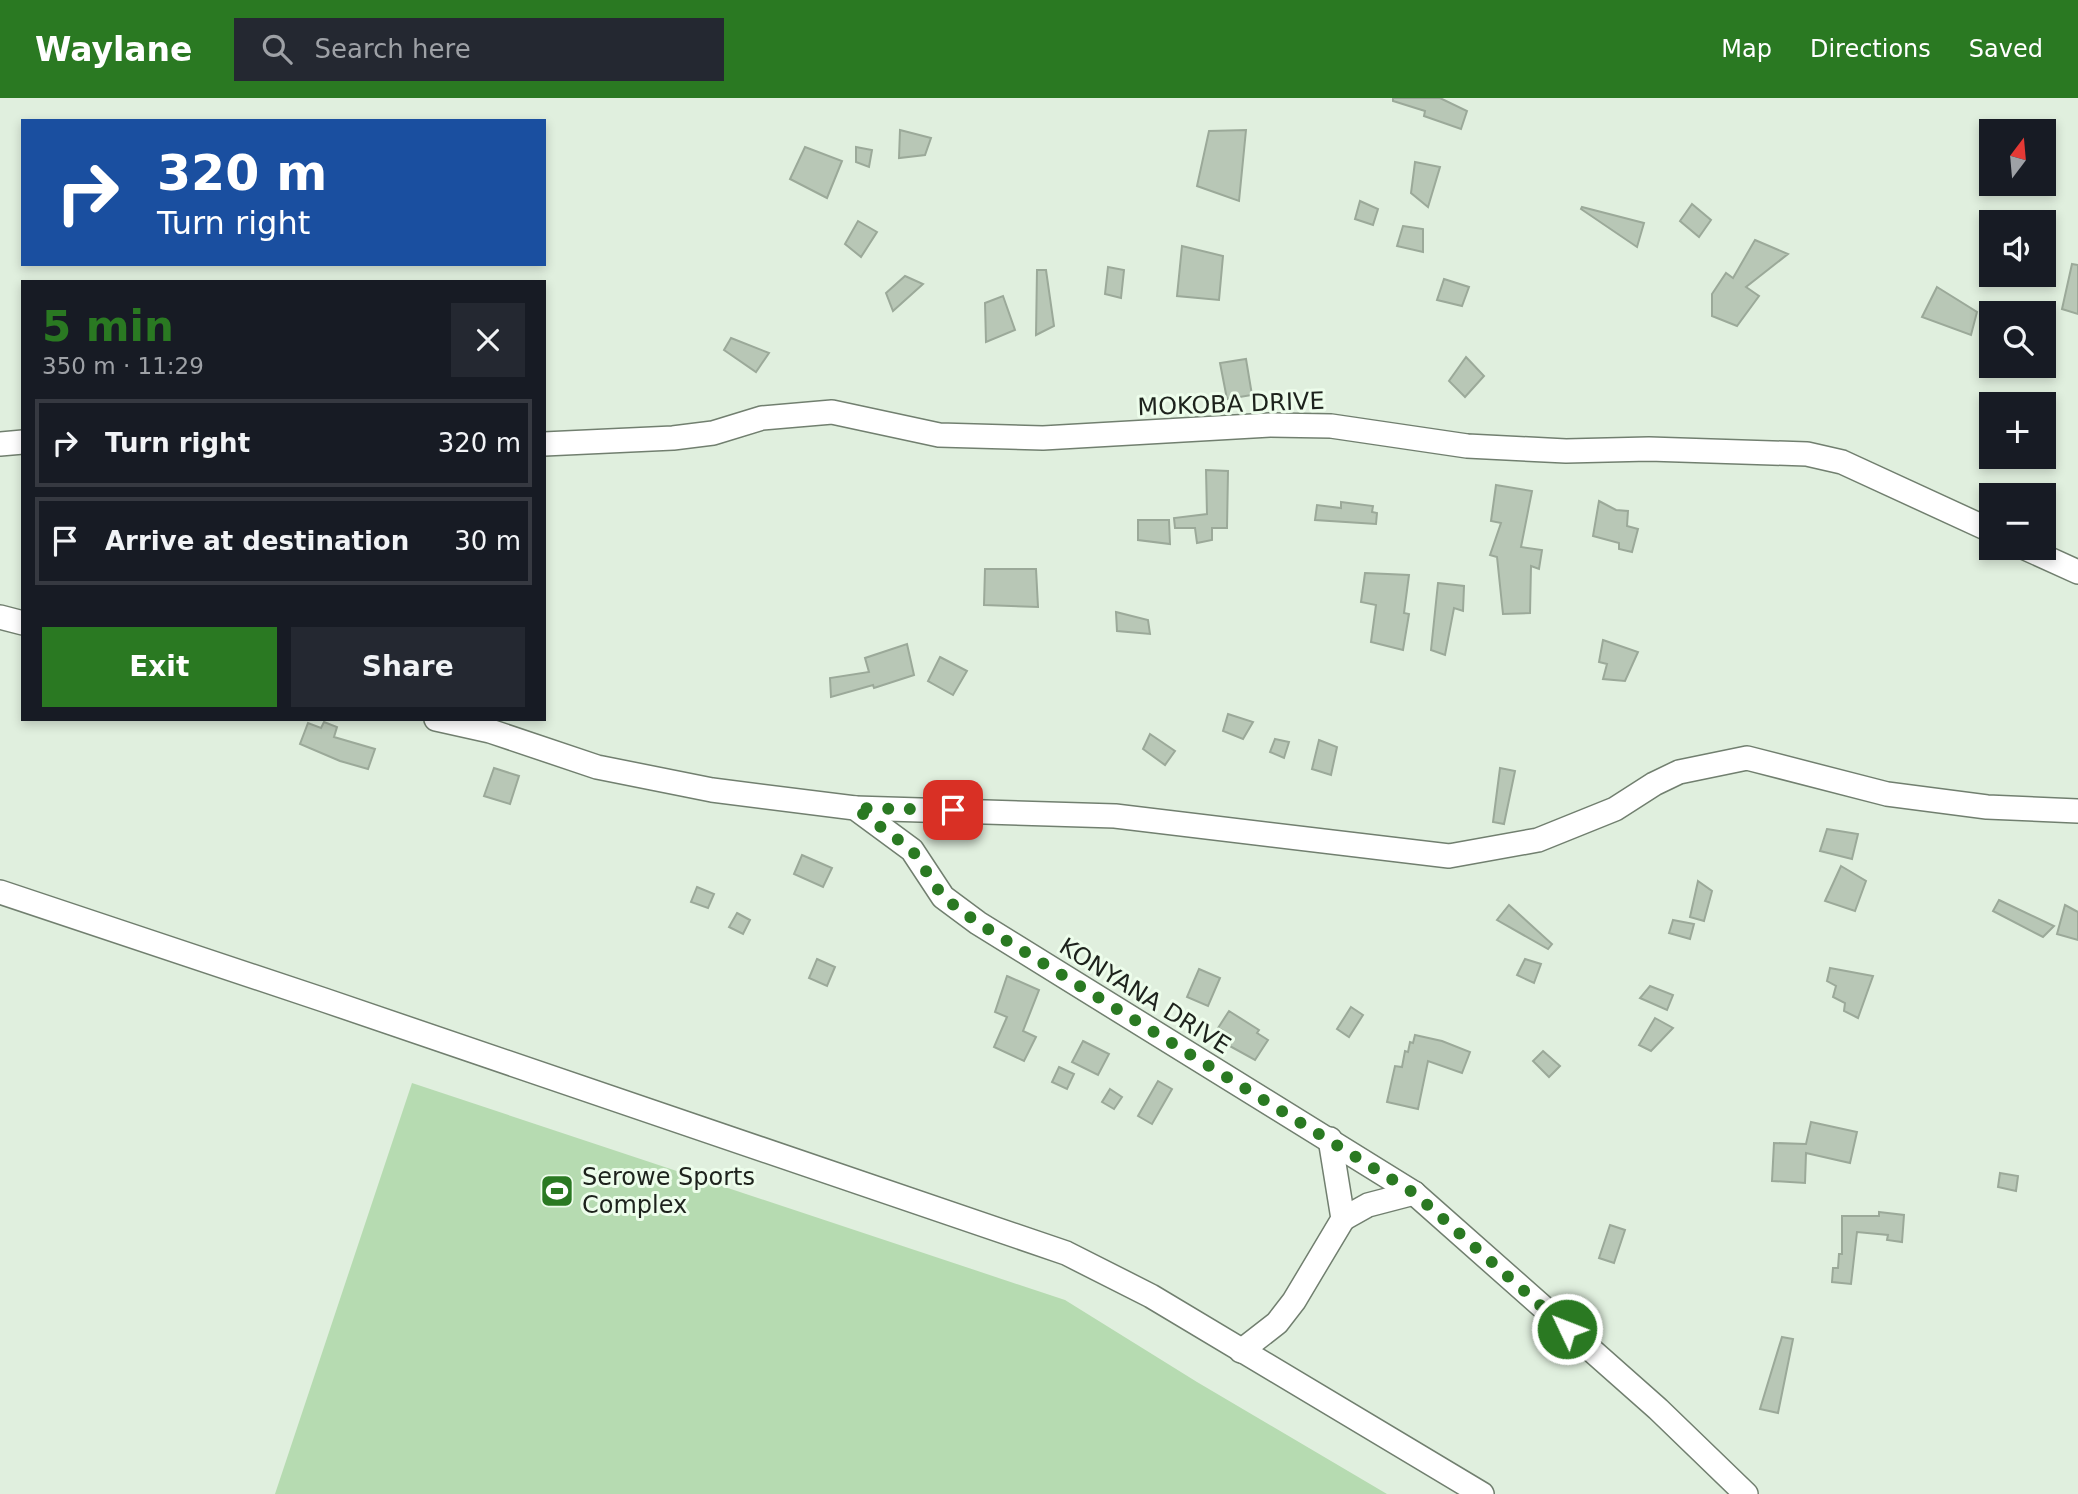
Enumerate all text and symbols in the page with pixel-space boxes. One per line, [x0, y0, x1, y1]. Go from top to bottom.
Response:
search box [234, 18, 724, 81]
text: Waylane [35, 30, 192, 69]
icon: search [258, 30, 296, 68]
text: Search here [314, 34, 471, 64]
text: Map [1721, 35, 1772, 63]
text: Directions [1810, 35, 1931, 63]
text: Saved [1969, 35, 2043, 63]
north arrow [1979, 119, 2056, 196]
map controls [1979, 119, 2056, 560]
text: 320 m [157, 145, 327, 202]
icon: right [42, 147, 133, 238]
text: Turn right [157, 204, 310, 242]
button: sound [1979, 210, 2056, 287]
button: search [1979, 301, 2056, 378]
text: 5 min [42, 302, 174, 351]
button: close [451, 303, 525, 377]
text: 350 m · 11:29 [42, 353, 204, 379]
street label: MOKOBA DRIVE [1137, 387, 1325, 421]
button: + [1979, 392, 2056, 469]
icon: right [46, 424, 84, 462]
text: Turn right [105, 428, 250, 458]
text: 320 m [438, 428, 521, 458]
button: − [1979, 483, 2056, 560]
icon: arrive [46, 522, 84, 560]
text: Arrive at destination [105, 526, 409, 556]
text: 30 m [454, 526, 521, 556]
button: Exit [42, 627, 277, 707]
button: Share [291, 627, 525, 707]
pin [923, 780, 983, 840]
icon: arrive [934, 791, 972, 829]
street label: KONYANA DRIVE [1054, 932, 1236, 1060]
place label: Serowe Sports Complex [582, 1163, 755, 1219]
sports icon: Serowe Sports Complex [538, 1172, 576, 1210]
position arrow [1530, 1292, 1604, 1366]

